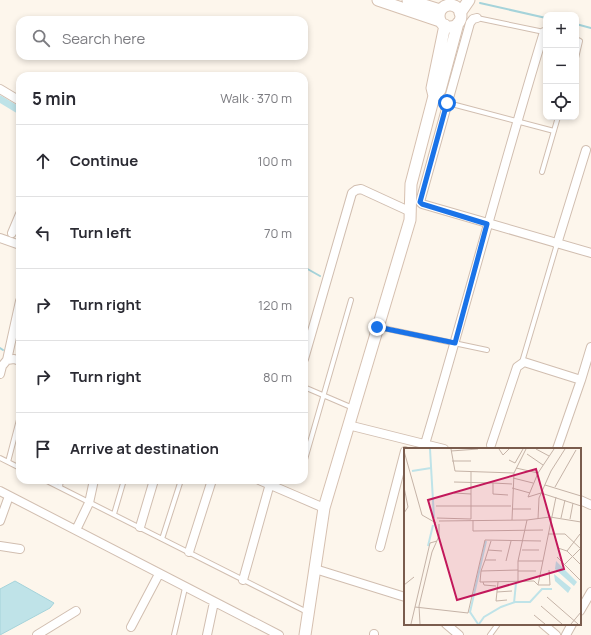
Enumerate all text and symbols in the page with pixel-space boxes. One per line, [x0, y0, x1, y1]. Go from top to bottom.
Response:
map controls [543, 12, 579, 120]
button: + [543, 12, 579, 48]
search box [16, 16, 308, 60]
icon: search [30, 27, 52, 49]
text: Search here [62, 28, 145, 49]
button: − [543, 48, 579, 84]
button: locate [543, 84, 579, 120]
text: 5 min [32, 87, 76, 110]
text: Walk · 370 m [220, 89, 292, 107]
route start [438, 94, 456, 112]
icon: ahead [32, 150, 54, 172]
text: Continue [70, 150, 138, 171]
text: 100 m [257, 152, 292, 170]
icon: left [32, 222, 54, 244]
text: Turn left [70, 222, 132, 243]
text: 70 m [264, 224, 292, 242]
icon: right [32, 294, 54, 316]
text: Turn right [70, 294, 141, 315]
text: 120 m [258, 296, 292, 314]
route end [368, 318, 386, 336]
icon: right [32, 366, 54, 388]
text: Turn right [70, 366, 141, 387]
text: 80 m [263, 368, 292, 386]
icon: arrive [32, 438, 54, 460]
text: Arrive at destination [70, 438, 219, 459]
inset map [404, 448, 581, 625]

